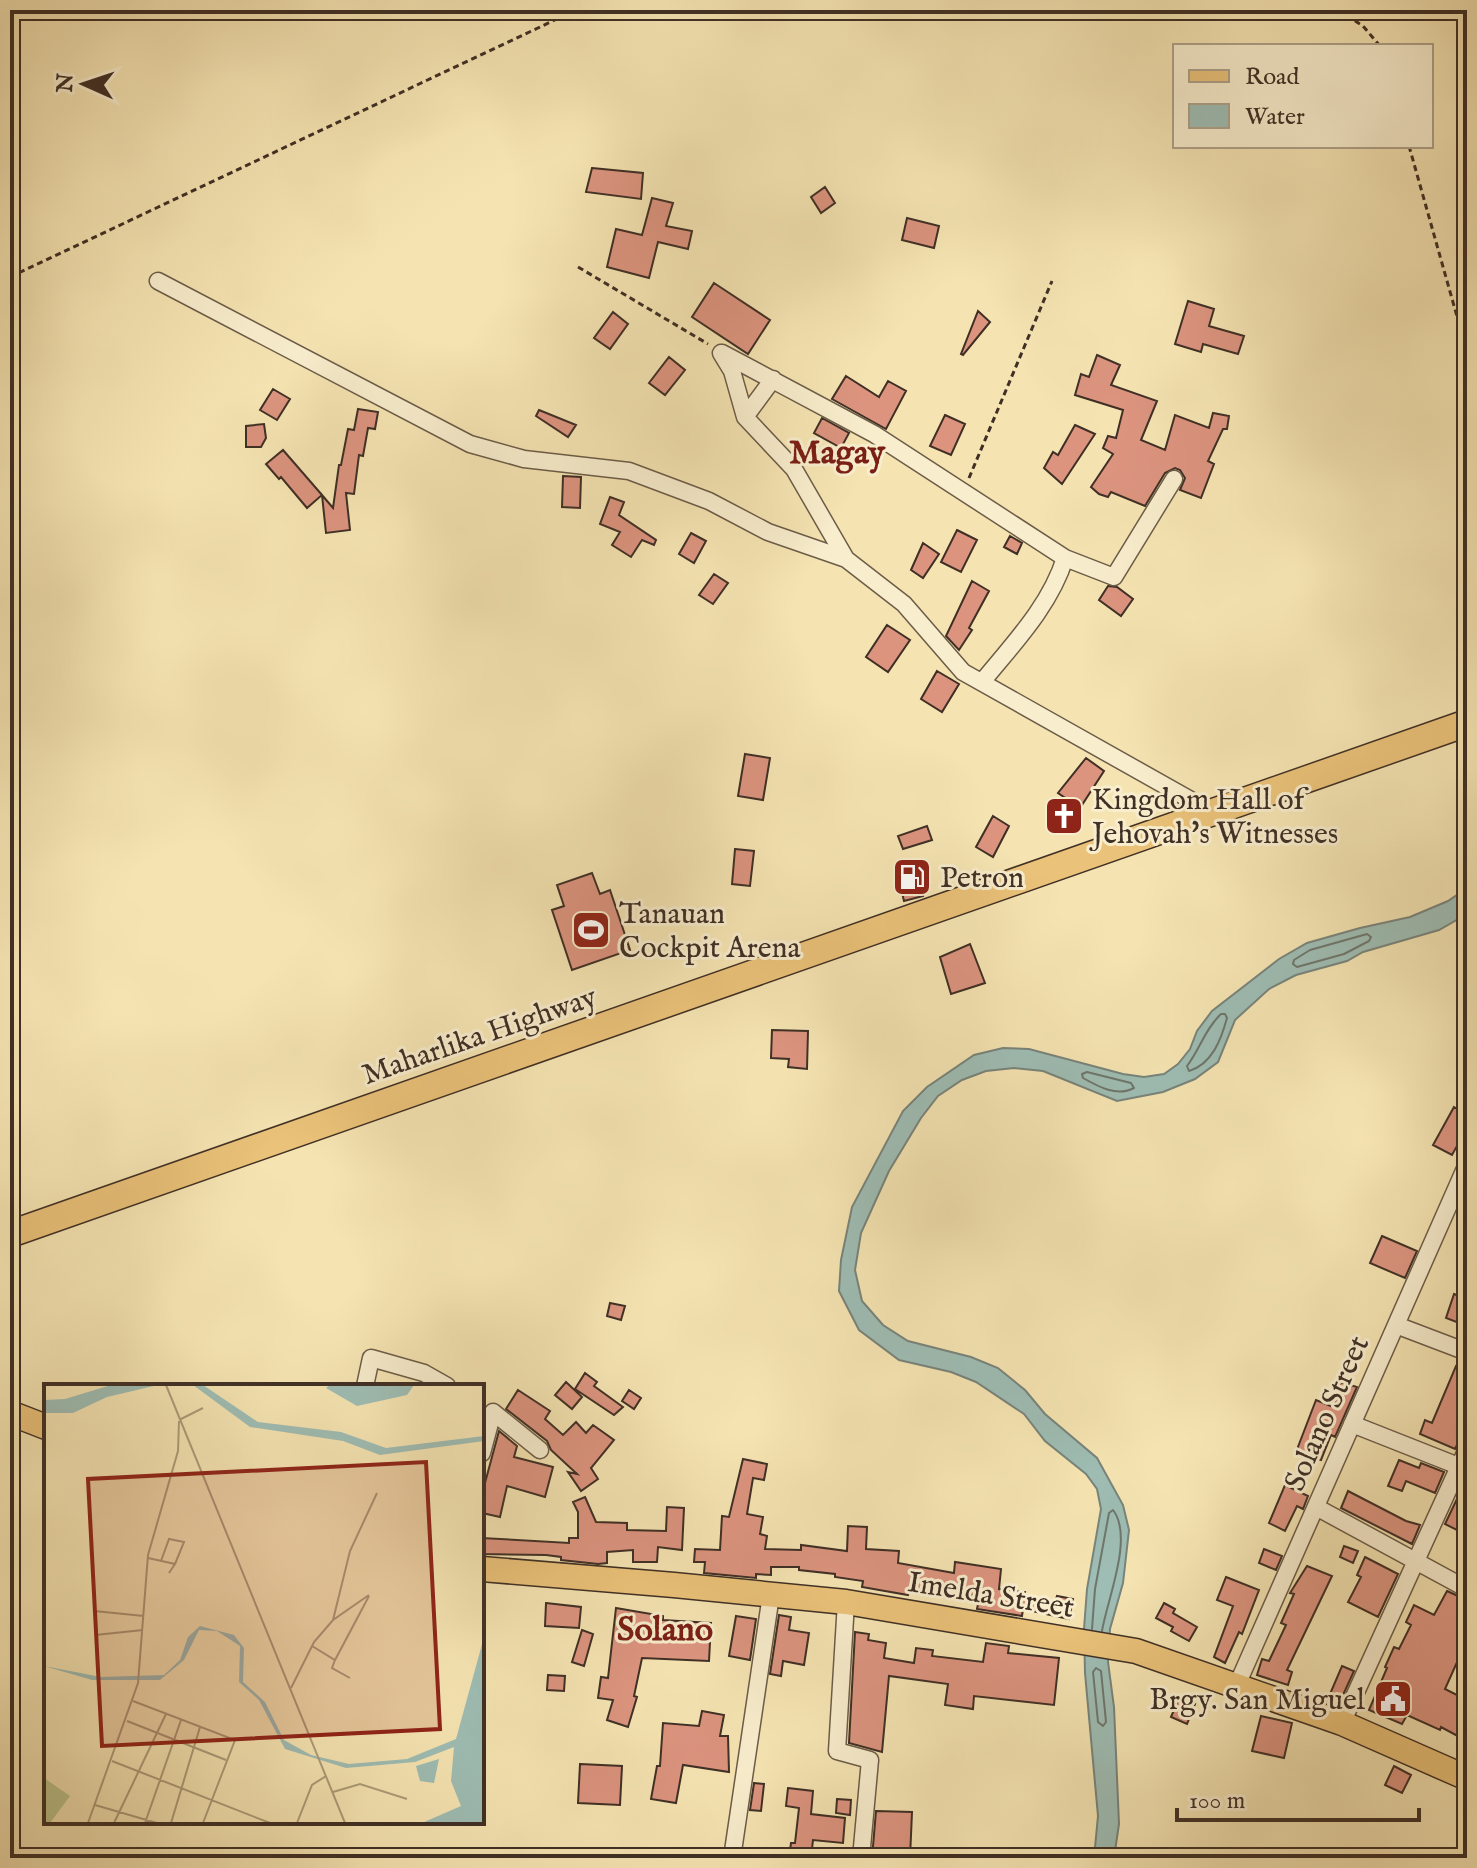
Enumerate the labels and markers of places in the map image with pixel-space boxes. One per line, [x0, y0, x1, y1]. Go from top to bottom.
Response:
place label: Kingdom Hall of Jehovah's Witnesses [1089, 782, 1338, 854]
church icon: Kingdom Hall of Jehovah's Witnesses [1043, 795, 1085, 837]
fuel station icon: Petron [891, 856, 933, 898]
place label: Petron [940, 860, 1024, 898]
place label: Tanauan Cockpit Arena [619, 896, 801, 968]
sports icon: Tanauan Cockpit Arena [570, 909, 612, 951]
public building icon: Brgy. San Miguel [1372, 1678, 1414, 1720]
place label: Brgy. San Miguel [1149, 1682, 1366, 1720]

